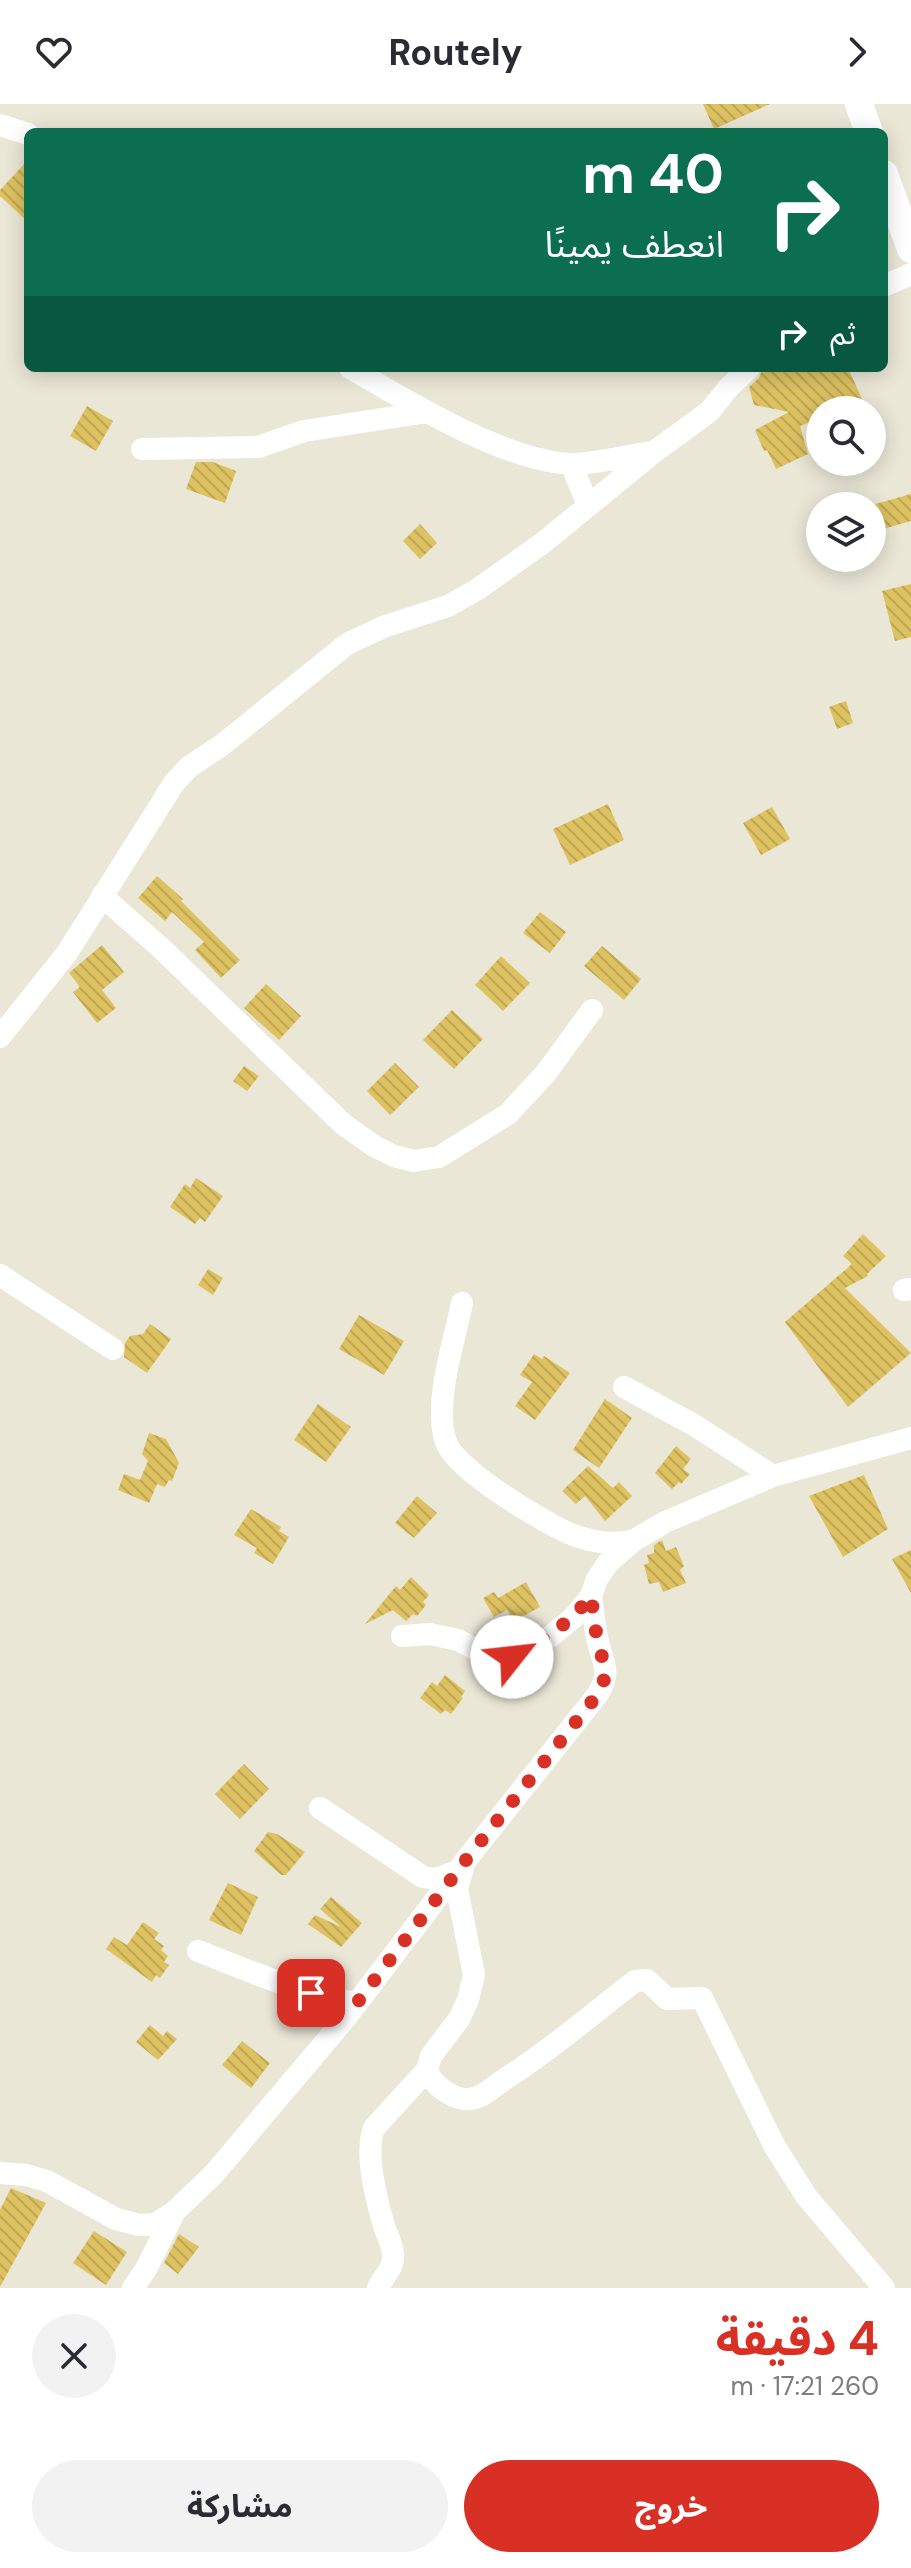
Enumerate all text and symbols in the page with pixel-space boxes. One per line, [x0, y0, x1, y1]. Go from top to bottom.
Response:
text: Routely [389, 29, 522, 76]
icon: heart [32, 30, 76, 74]
icon: forward [835, 30, 879, 74]
text: 40 m [582, 137, 724, 210]
icon: right [752, 160, 856, 264]
text: انعطف يمينًا [545, 221, 724, 268]
icon: right [770, 312, 814, 356]
text: ثم [830, 314, 856, 353]
map controls [806, 396, 886, 572]
button: search [806, 396, 886, 476]
button: layers [806, 492, 886, 572]
position arrow [470, 1615, 554, 1699]
pin [277, 1959, 345, 2027]
icon: arrive [289, 1971, 333, 2015]
text: 4 دقيقة [716, 2307, 879, 2370]
button: close [32, 2314, 116, 2398]
text: 260 m · 17:21 [731, 2369, 879, 2403]
button: مشاركة [32, 2460, 448, 2552]
button: خروج [464, 2460, 879, 2552]

